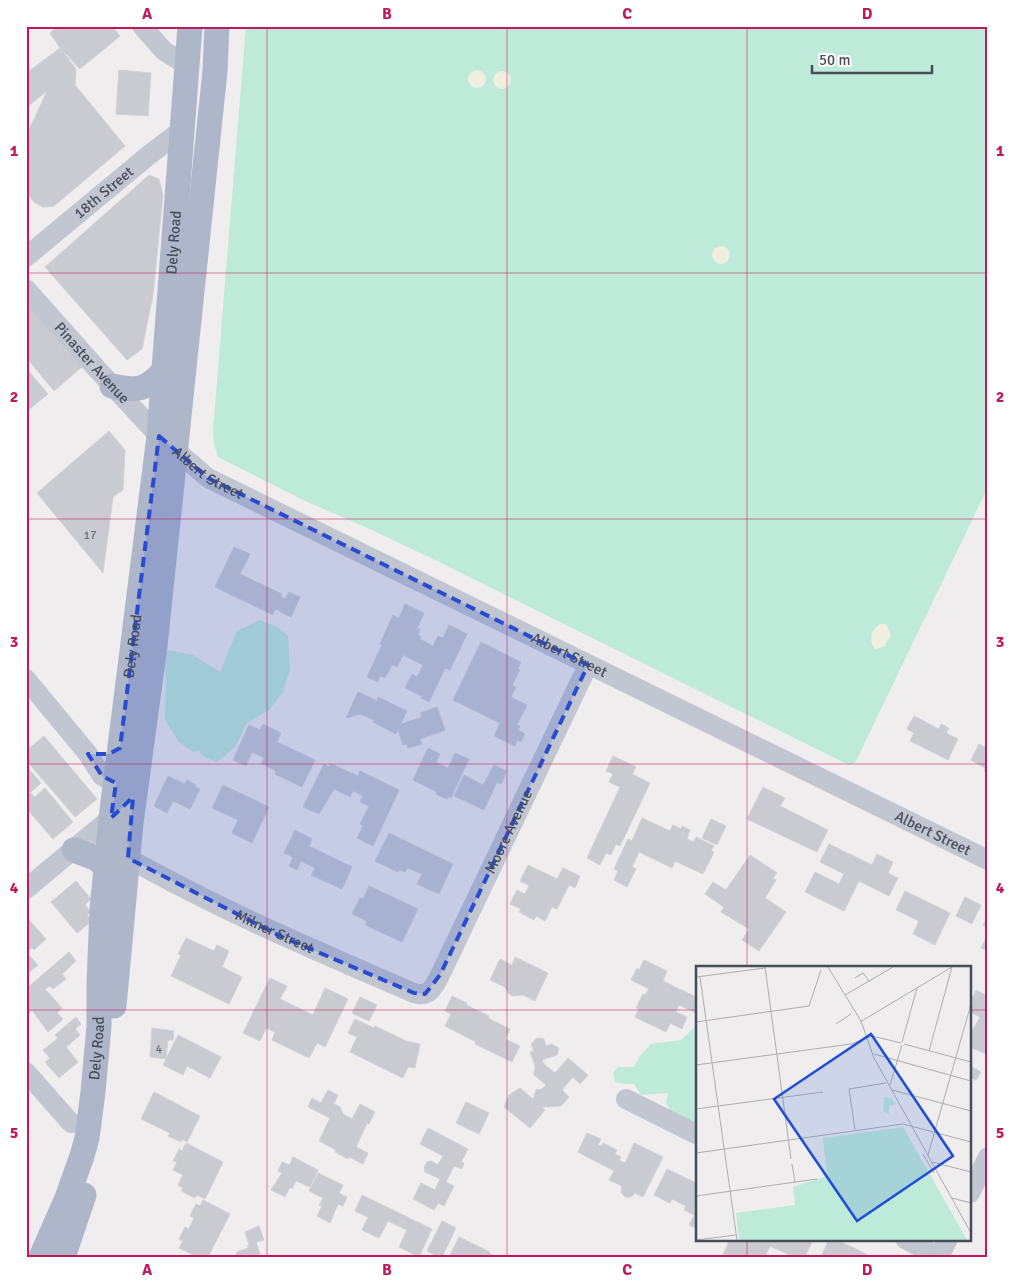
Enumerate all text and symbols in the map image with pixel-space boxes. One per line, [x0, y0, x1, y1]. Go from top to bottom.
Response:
text: A [142, 4, 153, 24]
text: B [382, 4, 392, 24]
text: C [622, 4, 632, 24]
text: D [862, 4, 873, 24]
scale bar [812, 42, 932, 74]
text: 50 m [819, 51, 850, 69]
text: 1 [10, 141, 19, 161]
text: 1 [996, 141, 1005, 161]
street label: 18th Street [70, 163, 137, 222]
street label: Dely Road [162, 210, 185, 275]
street label: Pinaster Avenue [51, 318, 133, 407]
text: 2 [10, 387, 18, 407]
text: 2 [996, 387, 1004, 407]
street label: Albert Street [169, 443, 246, 503]
house number: 17 [84, 528, 96, 543]
street label: Dely Road [120, 613, 145, 679]
street label: Albert Street [528, 629, 610, 681]
text: 3 [10, 632, 18, 652]
text: 3 [996, 632, 1004, 652]
street label: Moore Avenue [481, 787, 536, 876]
street label: Albert Street [892, 807, 974, 859]
text: 4 [10, 878, 19, 898]
text: 4 [996, 878, 1005, 898]
street label: Milner Street [232, 906, 317, 957]
inset map [696, 966, 972, 1240]
street label: Dely Road [85, 1016, 108, 1081]
house number: 4 [156, 1042, 163, 1057]
text: 5 [10, 1123, 18, 1143]
text: 5 [996, 1123, 1004, 1143]
text: A [142, 1260, 153, 1280]
text: B [382, 1260, 392, 1280]
text: C [622, 1260, 632, 1280]
text: D [862, 1260, 873, 1280]

